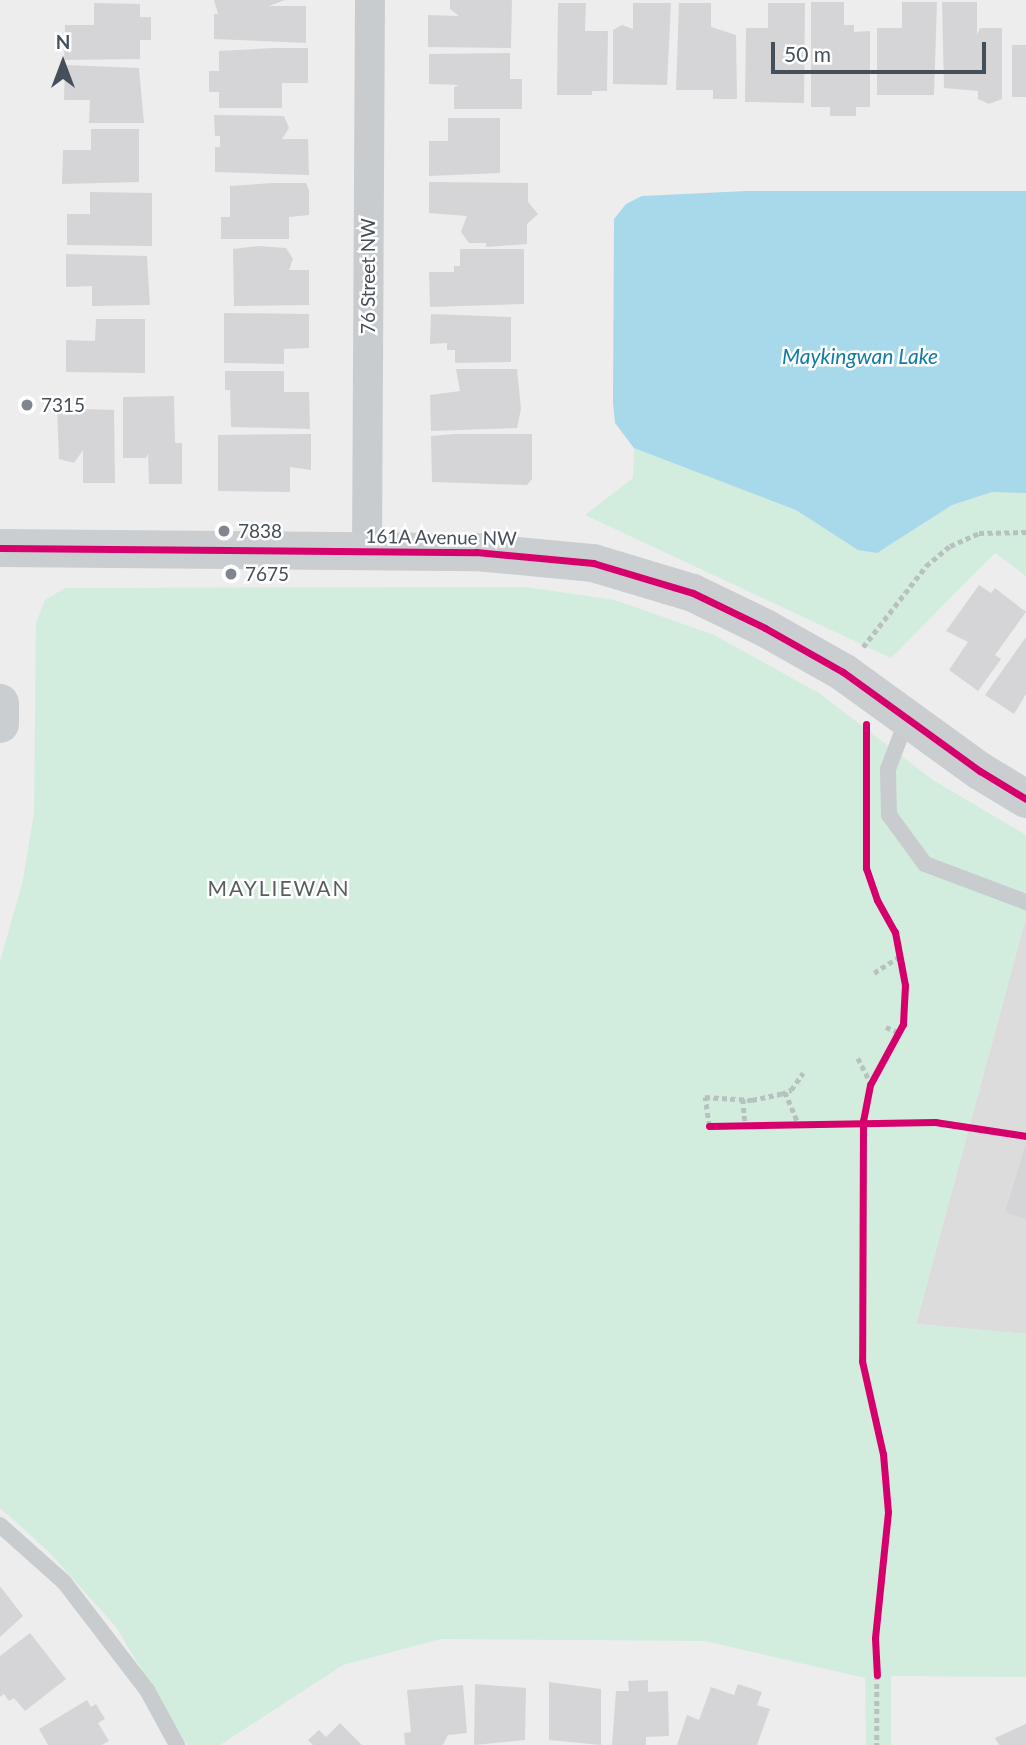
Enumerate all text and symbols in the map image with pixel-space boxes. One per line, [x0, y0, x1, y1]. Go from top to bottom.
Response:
north arrow [28, 28, 98, 98]
scale bar [774, 28, 989, 72]
text: N [56, 30, 70, 53]
text: 50 m [784, 41, 831, 66]
street label: 76 Street NW [357, 218, 379, 334]
water label: Maykingwan Lake [782, 343, 938, 369]
place label: 7315 [41, 394, 85, 416]
marker: 7315 [19, 397, 35, 413]
place label: 7838 [238, 520, 282, 542]
marker: 7838 [216, 523, 232, 539]
street label: 161A Avenue NW [364, 524, 518, 550]
place label: 7675 [245, 563, 289, 585]
marker: 7675 [223, 566, 239, 582]
district label: MAYLIEWAN [209, 875, 349, 901]

